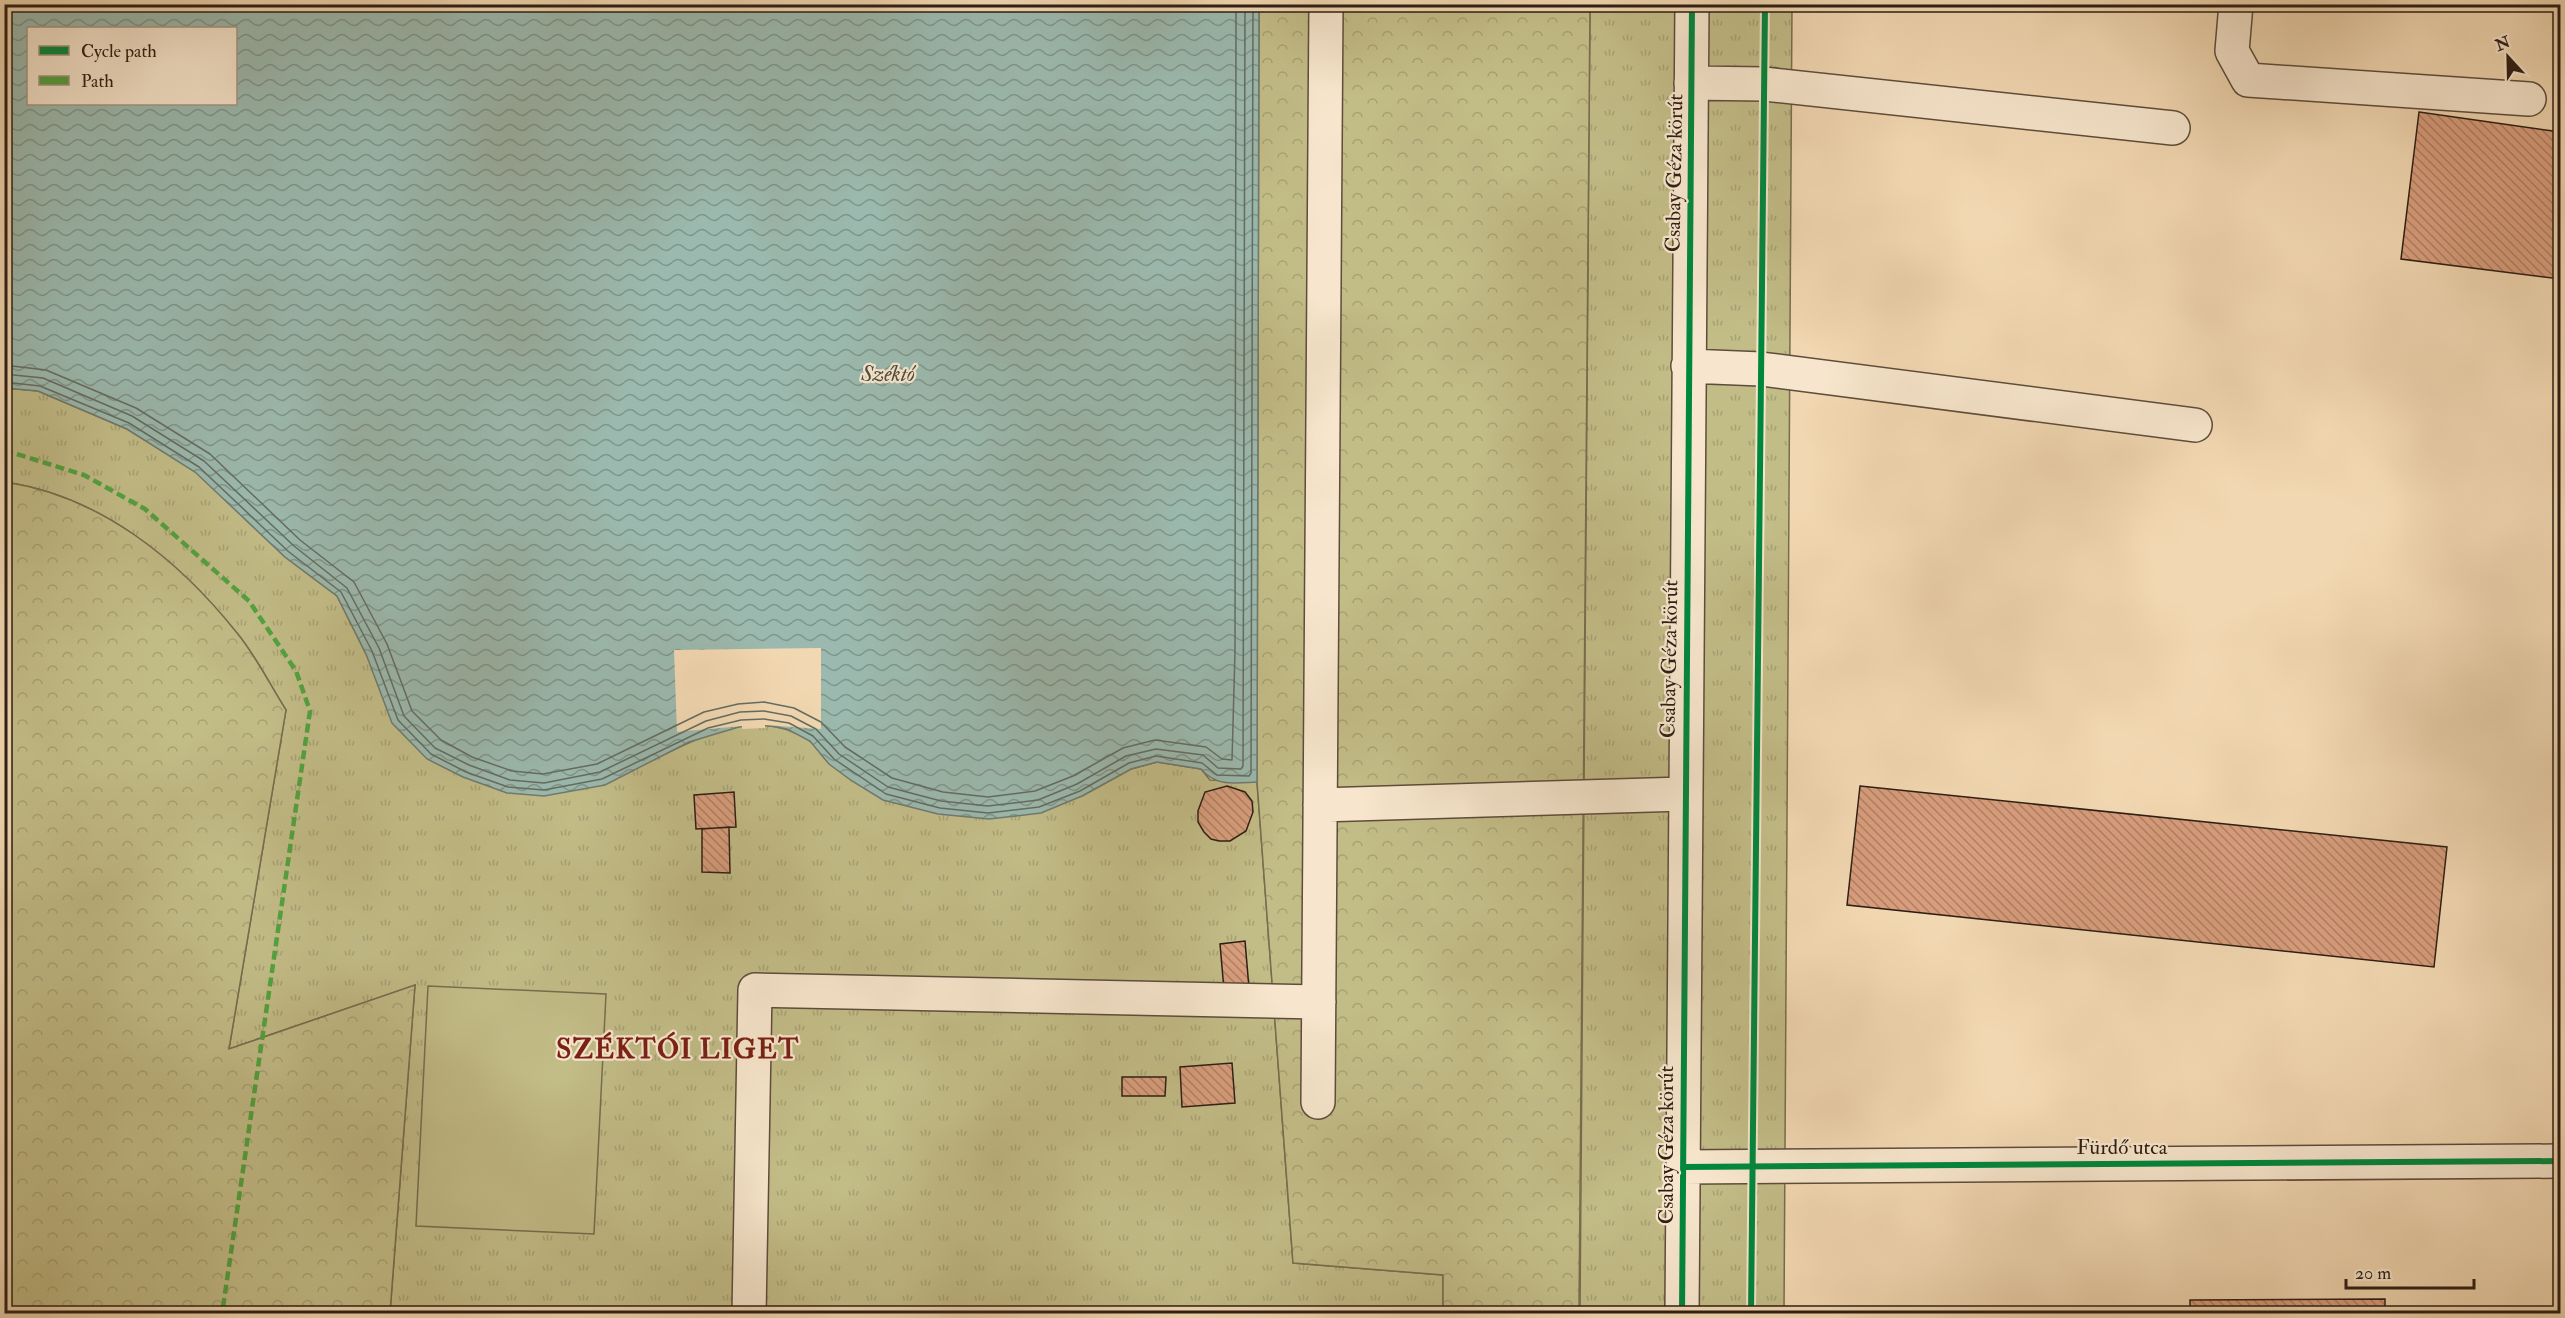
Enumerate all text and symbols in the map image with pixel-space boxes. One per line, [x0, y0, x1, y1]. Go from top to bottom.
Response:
legend [27, 27, 237, 105]
north arrow [2478, 27, 2538, 87]
text: N [2491, 32, 2514, 56]
text: Cycle path [81, 40, 157, 63]
text: Path [81, 70, 114, 93]
street label: Csabay Géza körút [1660, 93, 1689, 252]
water label: Széktó [860, 360, 917, 388]
street label: Csabay Géza körút [1655, 579, 1684, 738]
district label: SZÉKTÓI LIGET [556, 1031, 800, 1066]
street label: Csabay Géza körút [1653, 1066, 1680, 1224]
street label: Fürdő utca [2077, 1134, 2168, 1161]
scale bar [2346, 1252, 2474, 1290]
text: 20 m [2355, 1262, 2391, 1285]

